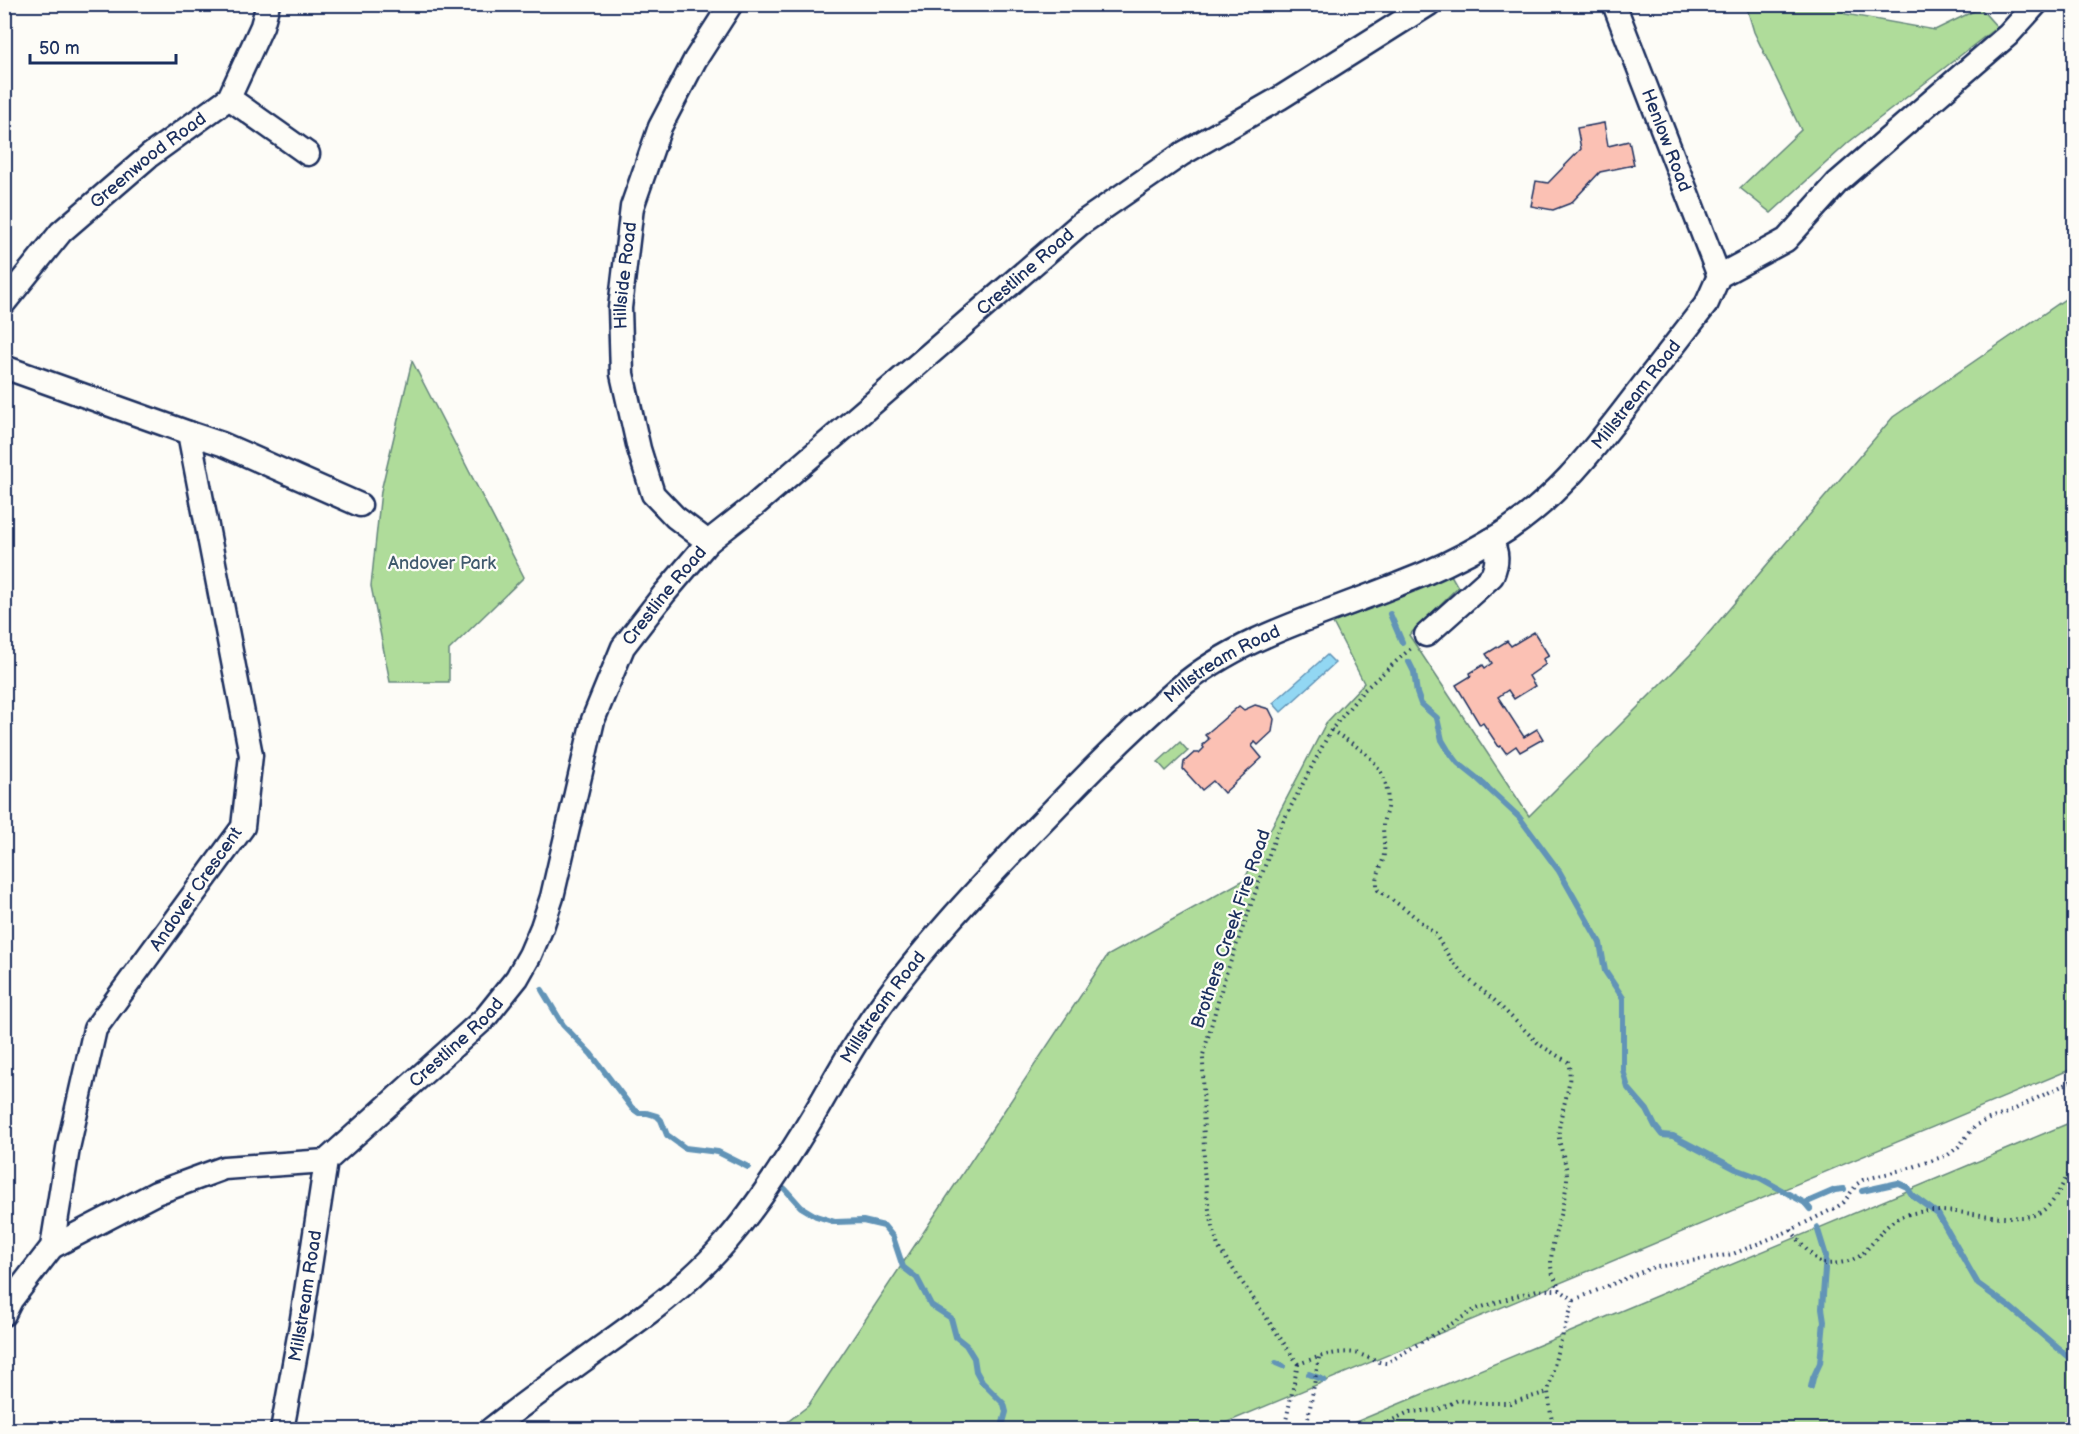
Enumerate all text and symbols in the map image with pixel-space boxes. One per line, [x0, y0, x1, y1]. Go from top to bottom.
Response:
scale bar [30, 27, 176, 65]
text: 50 m [39, 38, 80, 59]
street label: Henlow Road [1637, 86, 1696, 195]
street label: Greenwood Road [86, 108, 210, 213]
street label: Hillside Road [610, 221, 641, 330]
street label: Crestline Road [972, 224, 1078, 319]
street label: Millstream Road [1587, 336, 1685, 453]
street label: Crestline Road [618, 542, 711, 649]
park label: Andover Park [388, 553, 496, 574]
street label: Millstream Road [1160, 620, 1283, 707]
street label: Andover Crescent [145, 823, 247, 955]
street label: Brothers Creek Fire Road [1187, 827, 1275, 1031]
street label: Millstream Road [836, 947, 930, 1067]
street label: Crestline Road [405, 993, 508, 1092]
street label: Millstream Road [284, 1229, 326, 1363]

